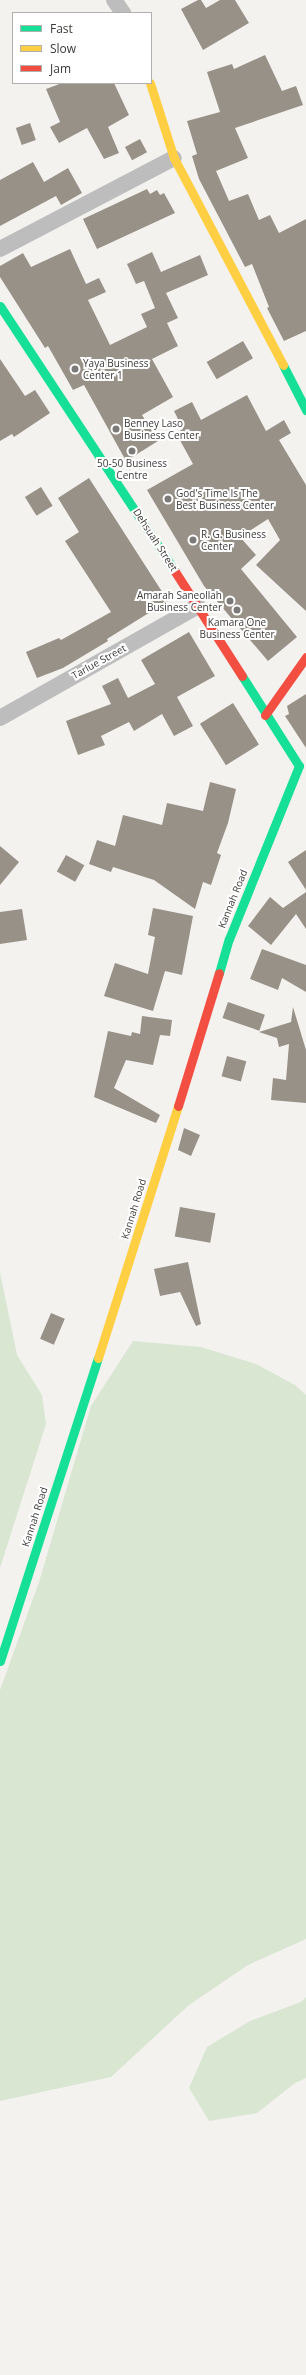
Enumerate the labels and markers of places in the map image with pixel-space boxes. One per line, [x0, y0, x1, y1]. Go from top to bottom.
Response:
place label: Yaya Business Center 1 [83, 357, 148, 380]
marker: Yaya Business Center 1 [70, 364, 80, 374]
place label: Benney Laso Business Center [124, 417, 199, 440]
marker: Benney Laso Business Center [111, 424, 121, 434]
marker: 50-50 Business Centre [127, 446, 137, 456]
place label: 50-50 Business Centre [97, 457, 167, 480]
place label: God's Time Is The Best Business Center [176, 487, 274, 510]
marker: God's Time Is The Best Business Center [163, 494, 173, 504]
place label: R. G. Business Center [201, 528, 266, 552]
marker: R. G. Business Center [188, 535, 198, 545]
place label: Amarah Saneollah Business Center [137, 589, 222, 612]
marker: Amarah Saneollah Business Center [225, 596, 235, 606]
marker: Kamara One Business Center [232, 605, 242, 615]
place label: Kamara One Business Center [199, 616, 275, 640]

